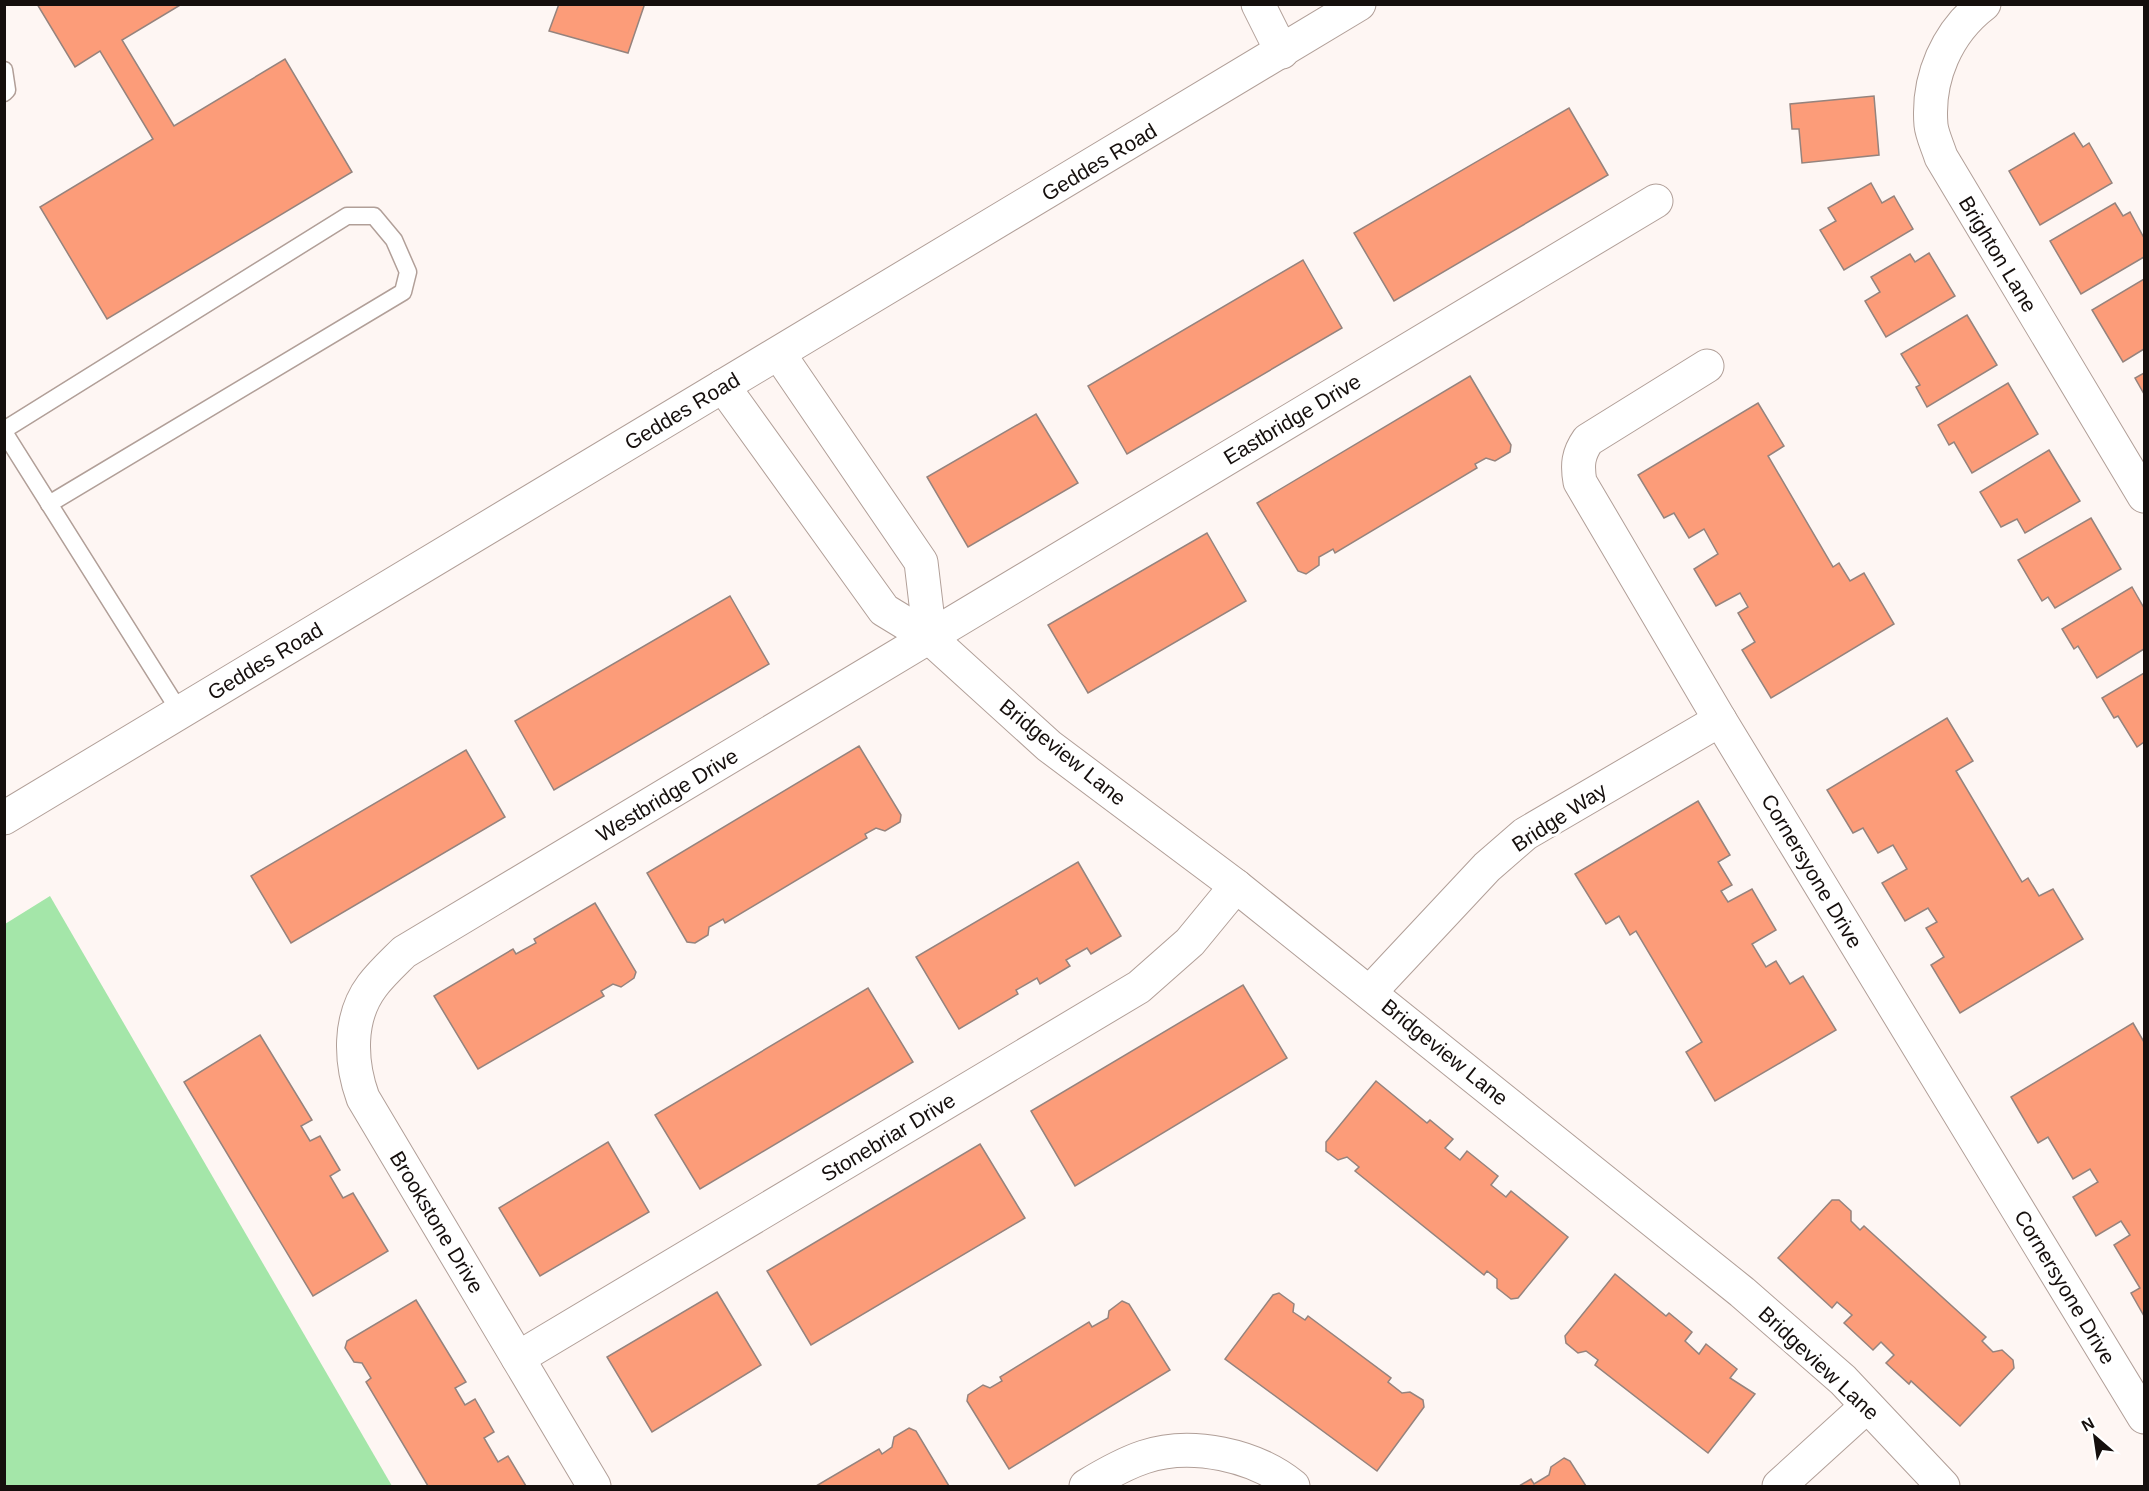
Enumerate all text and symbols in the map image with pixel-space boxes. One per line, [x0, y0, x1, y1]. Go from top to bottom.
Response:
street label: Geddes Road [1038, 119, 1160, 205]
street label: Brighton Lane [1954, 192, 2042, 316]
street label: Geddes Road [621, 368, 743, 454]
street label: Eastbridge Drive [1220, 369, 1364, 469]
street label: Geddes Road [204, 618, 326, 704]
street label: Bridgeview Lane [995, 694, 1131, 810]
street label: Westbridge Drive [592, 744, 742, 846]
street label: Bridge Way [1508, 778, 1611, 856]
street label: Cornersyone Drive [1757, 790, 1867, 952]
street label: Bridgeview Lane [1377, 994, 1513, 1110]
street label: Stonebriar Drive [817, 1088, 959, 1186]
street label: Brookstone Drive [386, 1147, 488, 1297]
street label: Cornersyone Drive [2010, 1206, 2120, 1368]
street label: Bridgeview Lane [1754, 1302, 1884, 1424]
north arrow [2065, 1407, 2125, 1467]
text: N [2079, 1414, 2097, 1435]

